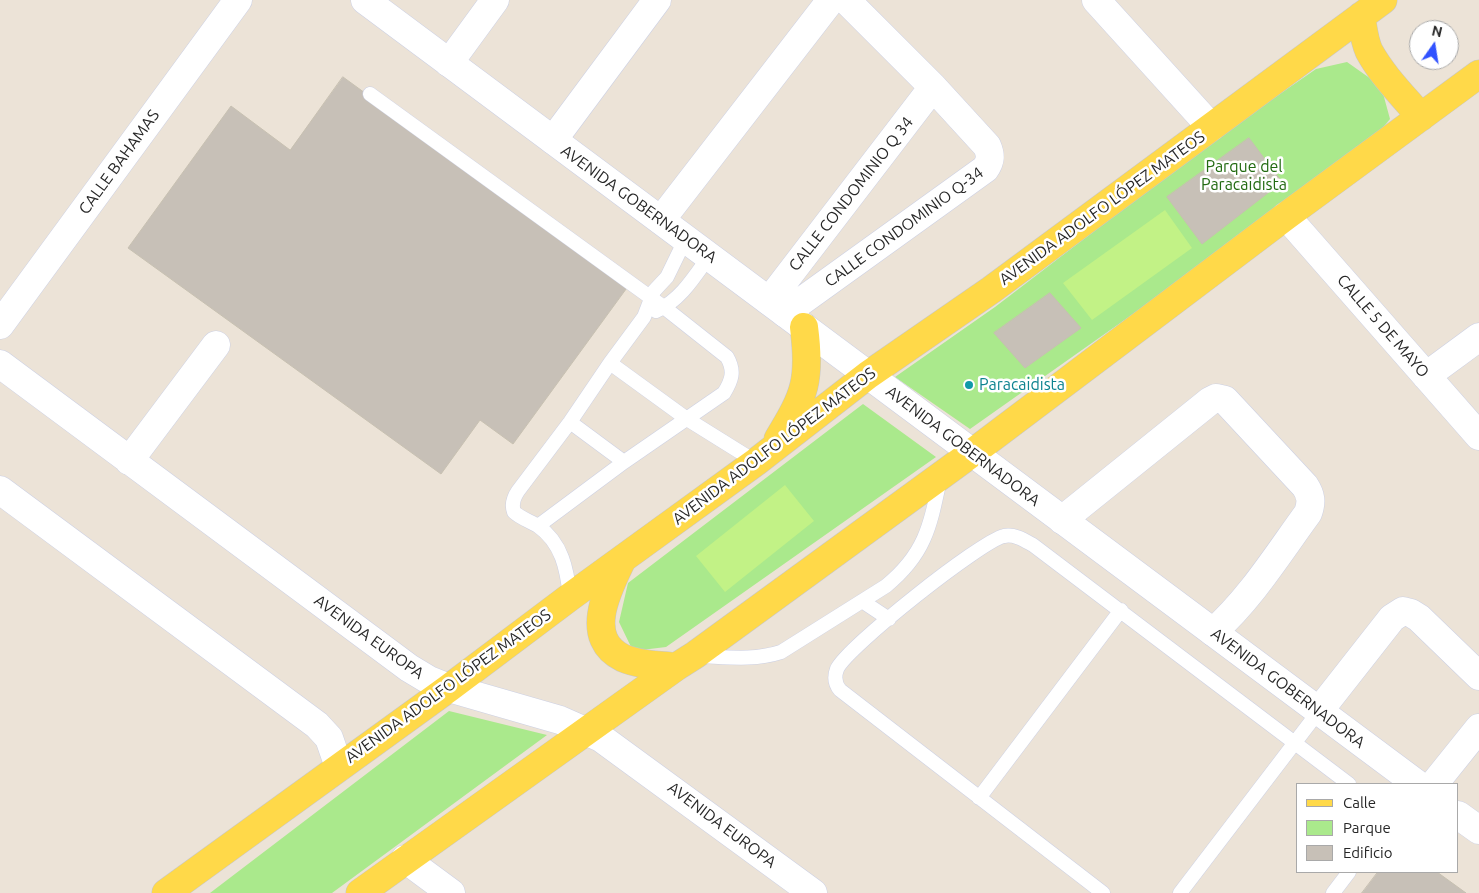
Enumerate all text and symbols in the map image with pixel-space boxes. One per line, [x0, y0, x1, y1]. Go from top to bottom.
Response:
north arrow [1409, 20, 1459, 70]
text: N [1430, 22, 1444, 40]
street label: CALLE BAHAMAS [75, 106, 163, 218]
street label: CALLE CONDOMINIO Q 34 [785, 113, 917, 275]
street label: AVENIDA ADOLFO LÓPEZ MATEOS [996, 127, 1208, 289]
street label: AVENIDA GOBERNADORA [557, 141, 721, 267]
park label: Parque del Paracaidista [1201, 157, 1287, 195]
street label: CALLE CONDOMINIO Q-34 [821, 163, 987, 291]
street label: CALLE 5 DE MAYO [1333, 270, 1433, 382]
street label: AVENIDA ADOLFO LÓPEZ MATEOS [669, 363, 879, 529]
place label: Paracaidista [979, 375, 1065, 395]
marker: Paracaidista [963, 379, 975, 391]
street label: AVENIDA GOBERNADORA [882, 382, 1044, 510]
street label: AVENIDA EUROPA [310, 591, 428, 683]
street label: AVENIDA ADOLFO LÓPEZ MATEOS [342, 605, 554, 767]
street label: AVENIDA GOBERNADORA [1207, 624, 1369, 752]
street label: AVENIDA EUROPA [664, 778, 780, 872]
legend [1296, 783, 1459, 873]
text: Calle [1343, 794, 1376, 811]
text: Parque [1343, 819, 1391, 836]
text: Edificio [1343, 844, 1392, 861]

